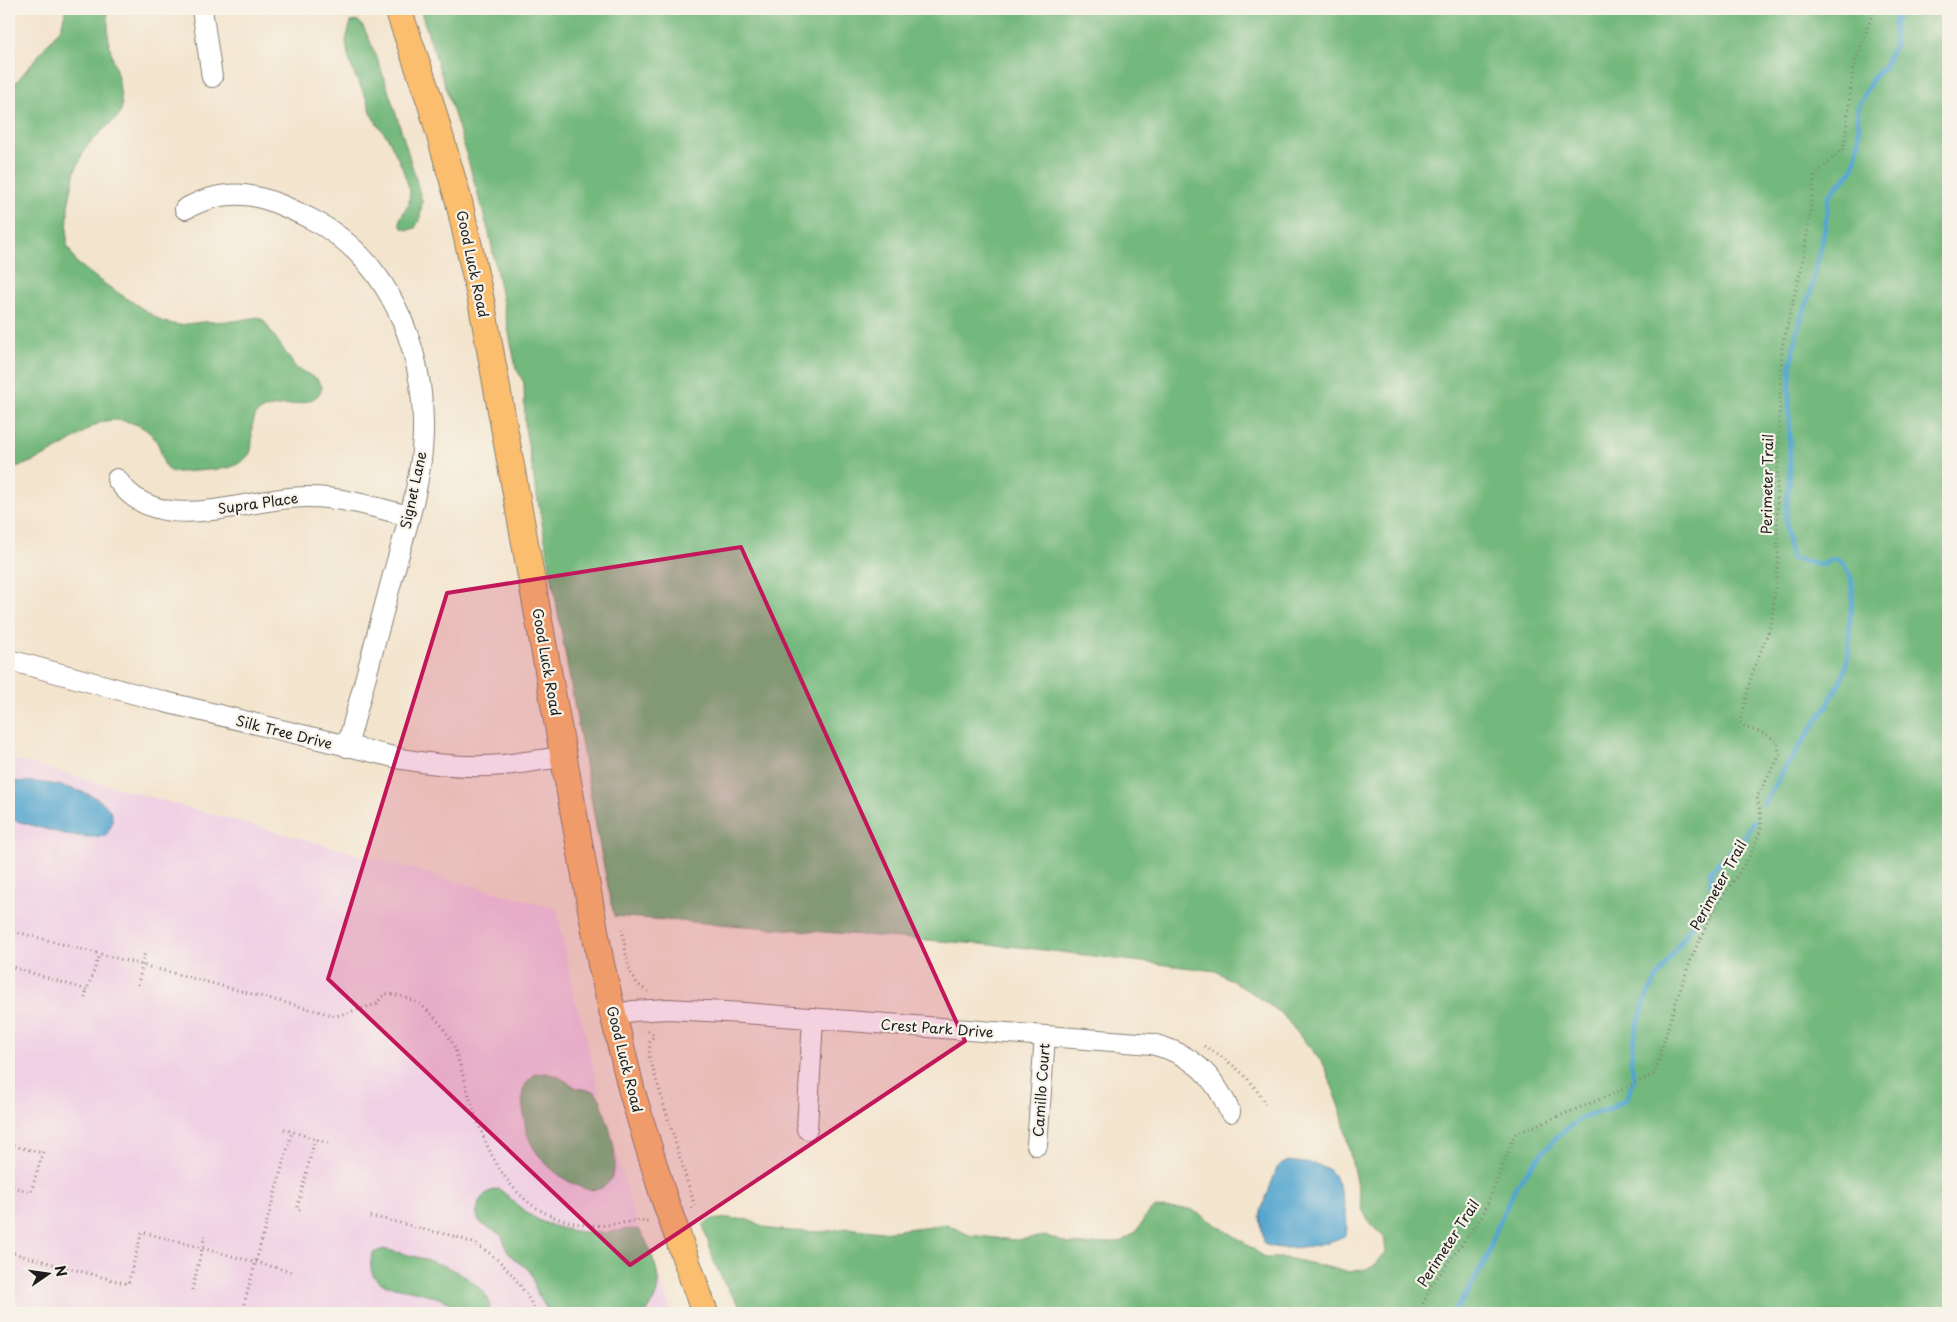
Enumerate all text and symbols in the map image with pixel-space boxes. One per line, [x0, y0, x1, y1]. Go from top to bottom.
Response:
street label: Good Luck Road [451, 209, 495, 319]
street label: Perimeter Trail [1756, 434, 1778, 534]
street label: Signet Lane [395, 449, 432, 531]
street label: Supra Place [216, 487, 300, 519]
street label: Good Luck Road [527, 607, 567, 717]
street label: Silk Tree Drive [233, 710, 335, 754]
street label: Perimeter Trail [1684, 836, 1752, 934]
street label: Good Luck Road [602, 1004, 648, 1114]
street label: Crest Park Drive [880, 1014, 995, 1042]
street label: Camillo Court [1027, 1042, 1055, 1138]
street label: Perimeter Trail [1412, 1195, 1484, 1291]
north arrow [22, 1250, 72, 1300]
text: N [50, 1263, 73, 1279]

